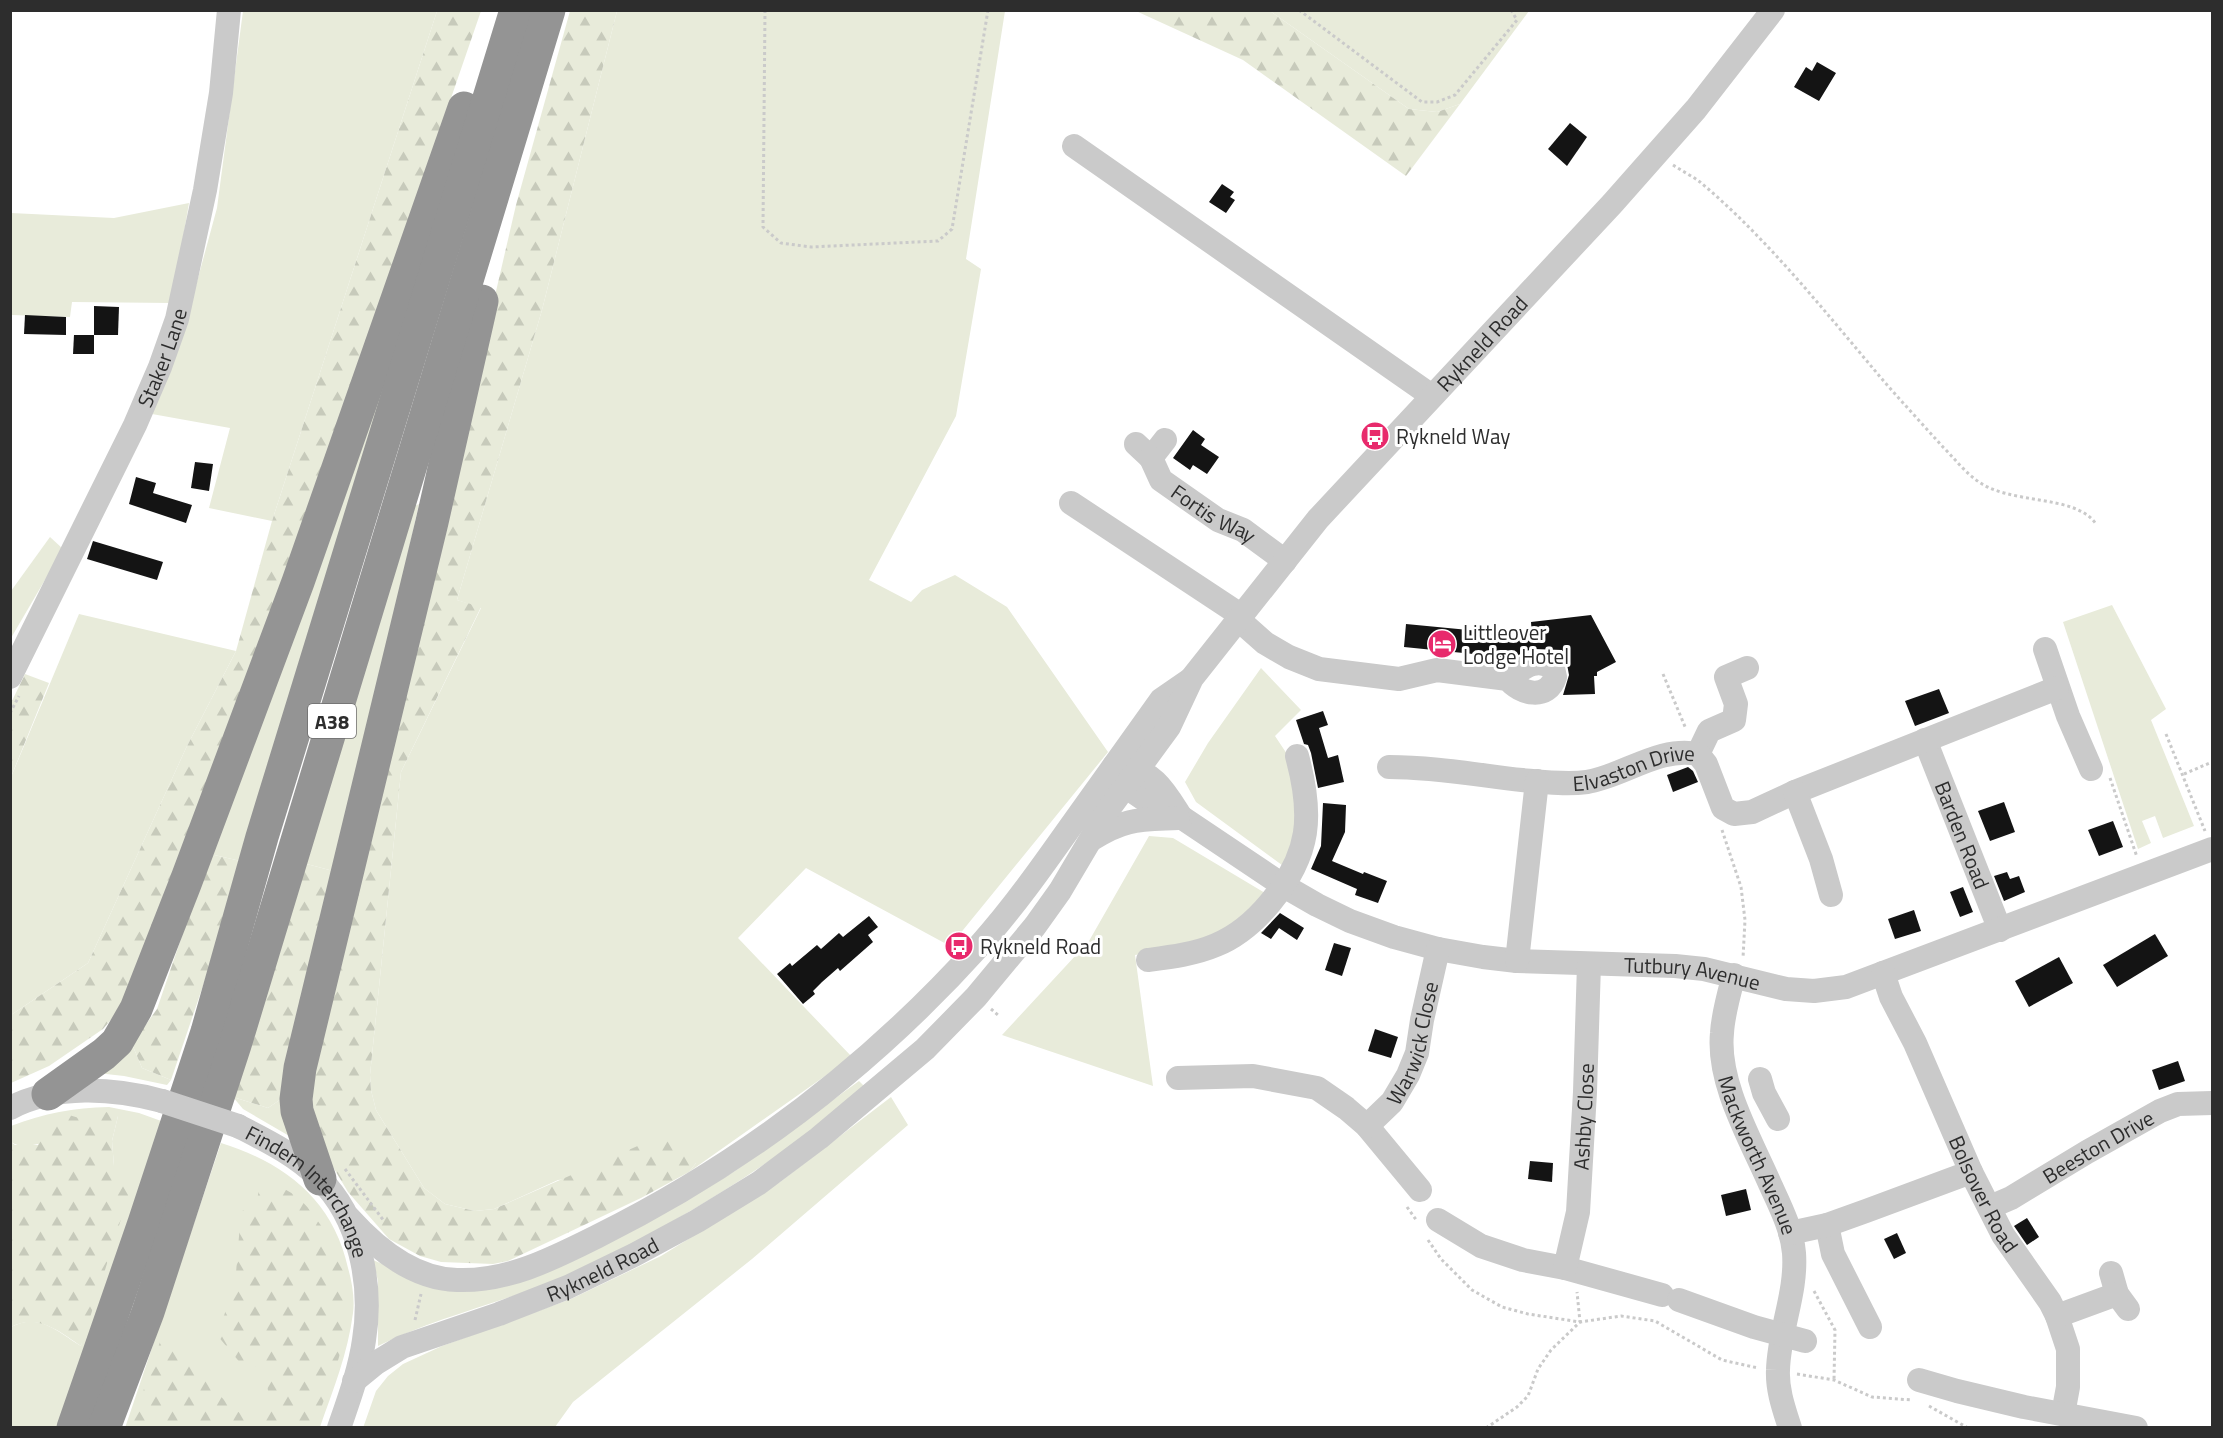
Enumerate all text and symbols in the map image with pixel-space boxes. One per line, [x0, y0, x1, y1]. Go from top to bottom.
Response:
street label: Rykneld Road [1429, 288, 1535, 399]
street label: Staker Lane [129, 305, 195, 412]
bus stop icon: Rykneld Way [1359, 420, 1391, 452]
place label: Rykneld Way [1396, 420, 1510, 452]
street label: Fortis Way [1165, 476, 1263, 551]
place label: Littleover Lodge Hotel [1463, 616, 1569, 672]
hotel icon: Littleover Lodge Hotel [1426, 628, 1458, 660]
road number: A38 [308, 704, 356, 738]
street label: Elvaston Drive [1572, 736, 1696, 799]
street label: Barden Road [1927, 776, 1998, 894]
bus stop icon: Rykneld Road [943, 930, 975, 962]
place label: Rykneld Road [980, 930, 1101, 962]
street label: Tutbury Avenue [1623, 948, 1764, 998]
street label: Warwick Close [1378, 978, 1446, 1111]
street label: Ashby Close [1564, 1063, 1602, 1171]
street label: Mackworth Avenue [1710, 1072, 1806, 1239]
street label: Beeston Drive [2036, 1102, 2160, 1191]
street label: Findern Interchange [240, 1117, 377, 1261]
street label: Bolsover Road [1941, 1130, 2027, 1259]
street label: Rykneld Road [542, 1229, 664, 1310]

